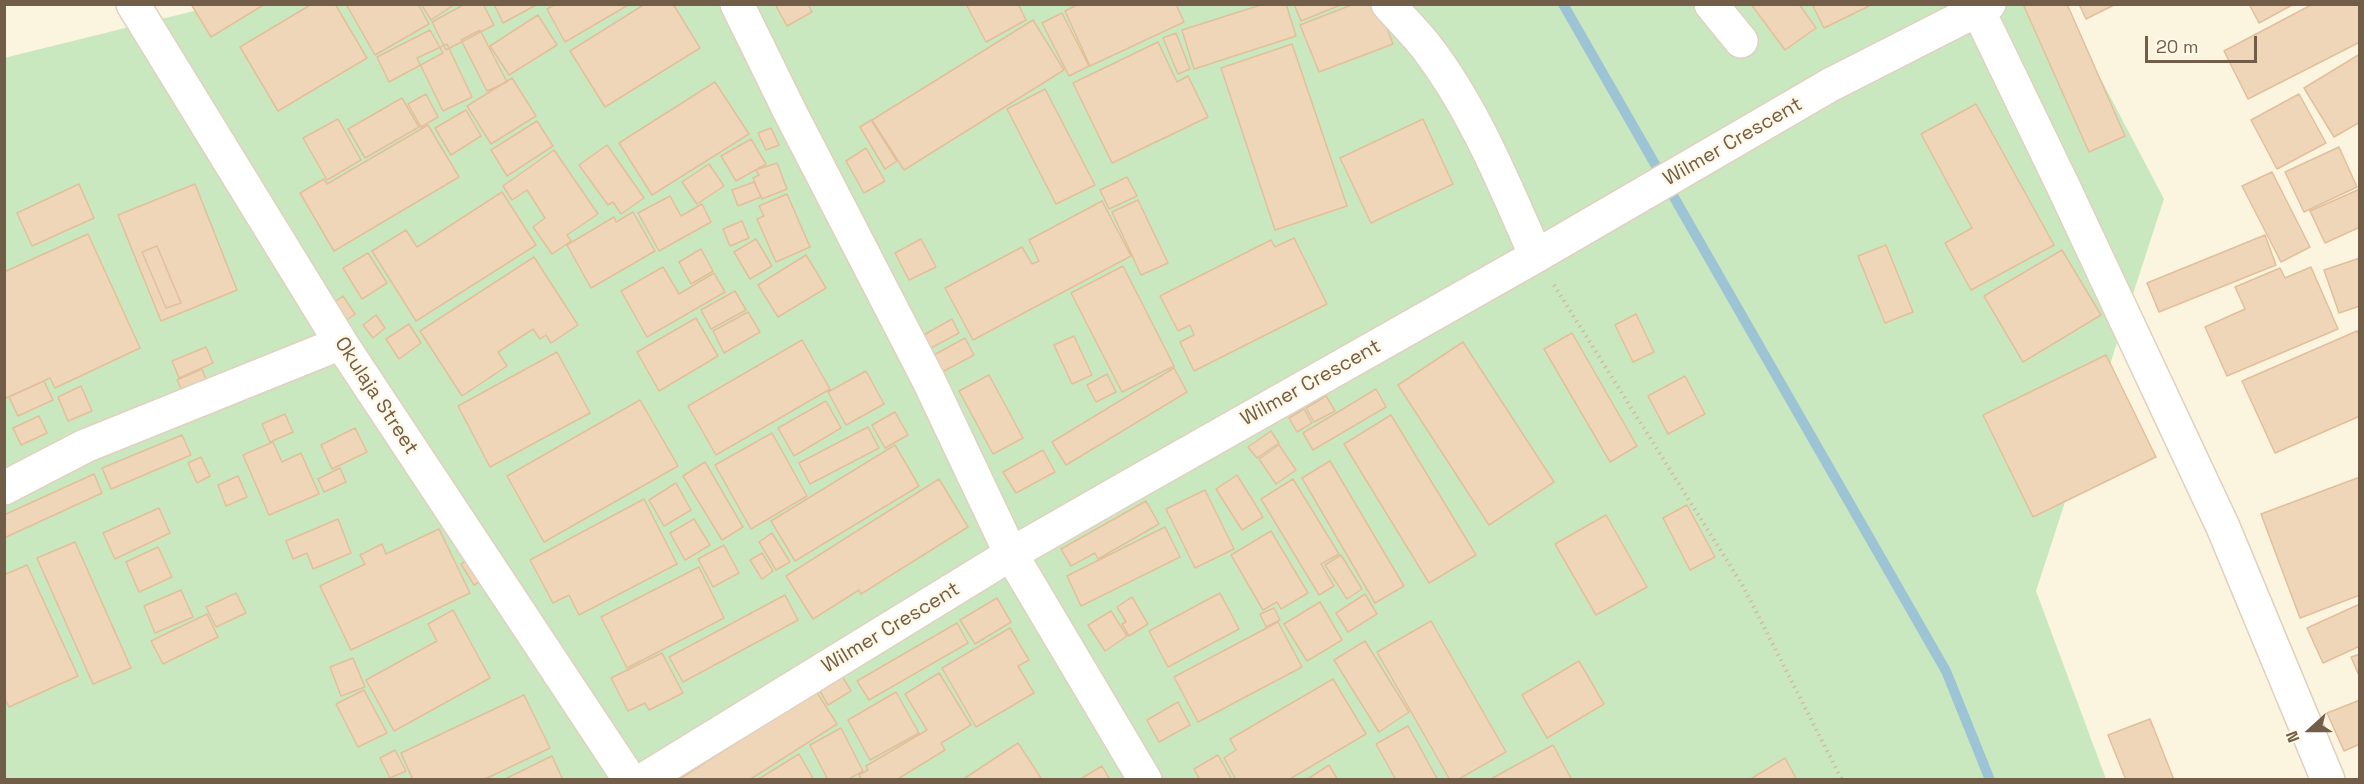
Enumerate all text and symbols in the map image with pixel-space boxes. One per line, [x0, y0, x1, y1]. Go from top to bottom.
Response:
scale bar [2148, 24, 2260, 62]
text: 20 m [2156, 35, 2199, 58]
street label: Wilmer Crescent [1659, 93, 1807, 191]
street label: Okulaja Street [329, 333, 423, 459]
street label: Wilmer Crescent [1237, 335, 1385, 431]
street label: Wilmer Crescent [818, 577, 964, 679]
north arrow [2280, 700, 2340, 760]
text: N [2281, 728, 2304, 745]

